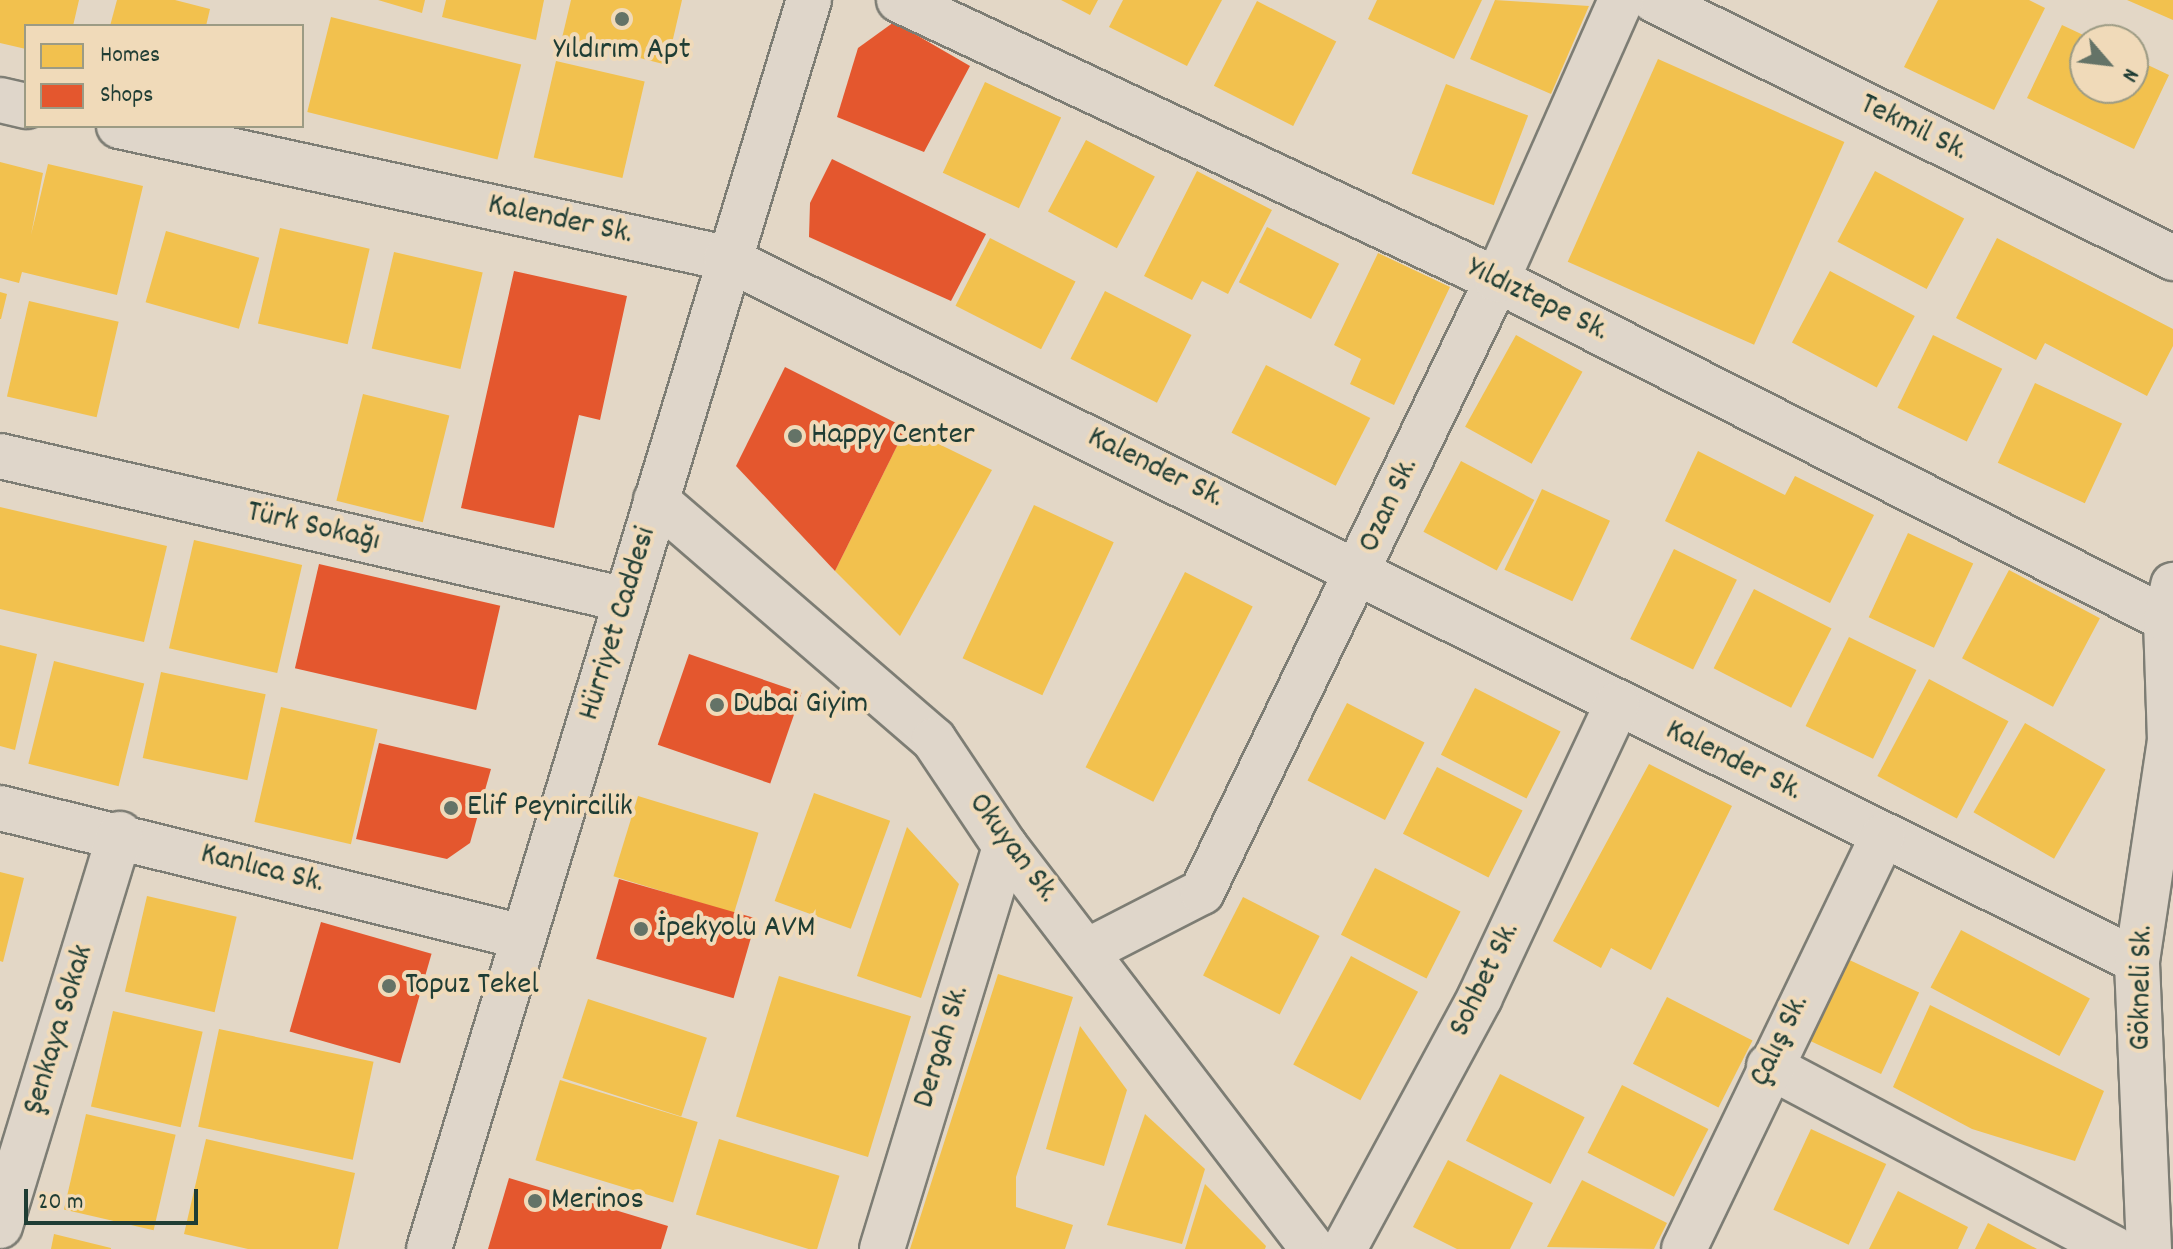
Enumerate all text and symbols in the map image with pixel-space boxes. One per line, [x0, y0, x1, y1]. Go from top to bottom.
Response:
marker: Yıldırım Apt [613, 10, 631, 28]
legend [24, 24, 304, 128]
north arrow [2069, 24, 2149, 104]
place label: Yıldırım Apt [553, 32, 691, 70]
text: Homes [100, 39, 160, 73]
text: N [2113, 62, 2145, 87]
text: Shops [100, 79, 153, 113]
street label: Tekmil Sk. [1853, 86, 1973, 172]
street label: Kalender Sk. [484, 187, 636, 255]
street label: Yıldıztepe Sk. [1460, 250, 1614, 352]
place label: Happy Center [811, 417, 975, 455]
street label: Kalender Sk. [1080, 420, 1230, 518]
marker: Happy Center [786, 427, 804, 445]
street label: Ozan Sk. [1351, 452, 1429, 560]
street label: Türk Sokağı [243, 494, 383, 562]
street label: Hürriyet Caddesi [571, 523, 667, 725]
place label: Dubai Giyim [733, 686, 868, 724]
marker: Dubai Giyim [708, 696, 726, 714]
street label: Kalender Sk. [1658, 713, 1808, 811]
street label: Okuyan Sk. [958, 786, 1066, 912]
place label: Elif Peynircilik [467, 789, 633, 827]
marker: Elif Peynircilik [442, 799, 460, 817]
street label: Kanlıca Sk. [196, 836, 328, 904]
place label: İpekyolu AVM [657, 910, 815, 948]
street label: Sohbet Sk. [1442, 916, 1530, 1044]
marker: İpekyolu AVM [632, 920, 650, 938]
street label: Gökneli Sk. [2123, 925, 2163, 1051]
street label: Şenkaya Sokak [16, 941, 104, 1119]
place label: Topuz Tekel [405, 967, 539, 1005]
marker: Topuz Tekel [380, 977, 398, 995]
street label: Dergah Sk. [906, 981, 980, 1113]
street label: Çalış Sk. [1742, 989, 1820, 1093]
scale bar [28, 1173, 202, 1223]
place label: Merinos [551, 1182, 644, 1220]
text: 20 m [38, 1186, 84, 1220]
marker: Merinos [526, 1192, 544, 1210]

